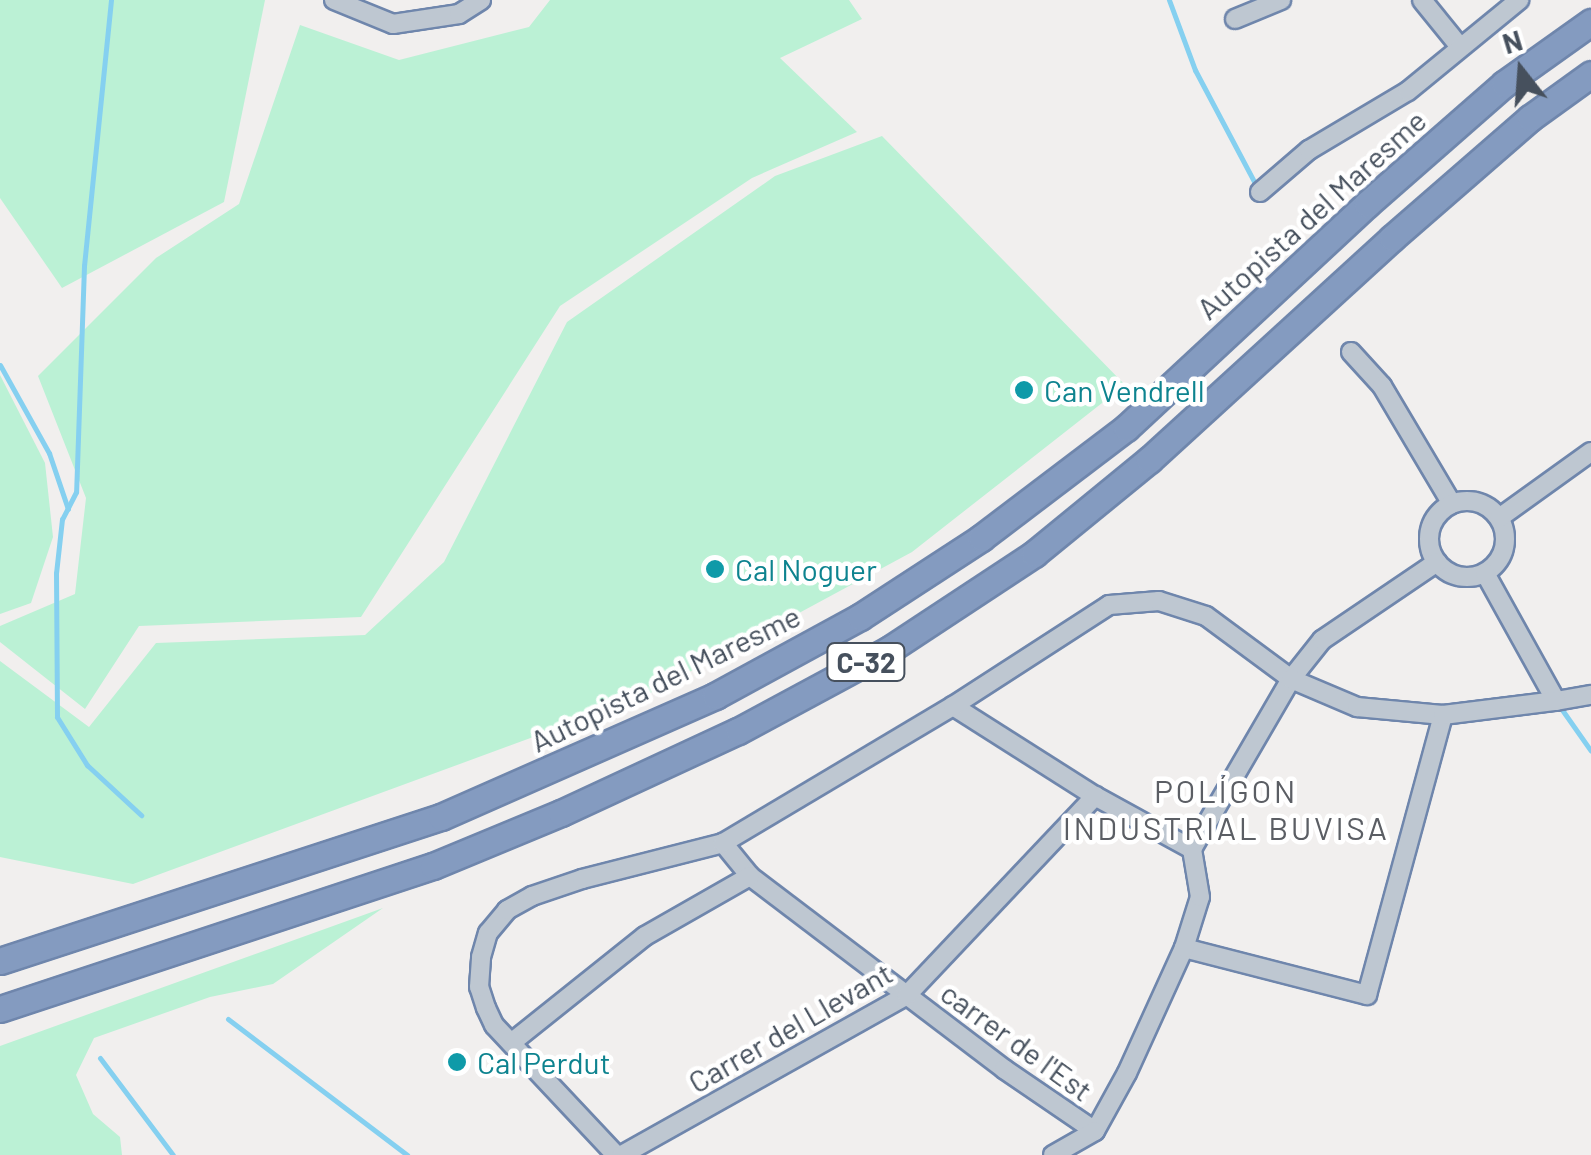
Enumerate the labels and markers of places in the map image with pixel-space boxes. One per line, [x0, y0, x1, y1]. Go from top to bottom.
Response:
place label: Can Vendrell [1044, 372, 1205, 408]
marker: Can Vendrell [1013, 379, 1035, 401]
place label: Cal Noguer [735, 551, 877, 587]
marker: Cal Noguer [704, 558, 726, 580]
place label: Cal Perdut [477, 1044, 611, 1080]
marker: Cal Perdut [446, 1051, 468, 1073]

